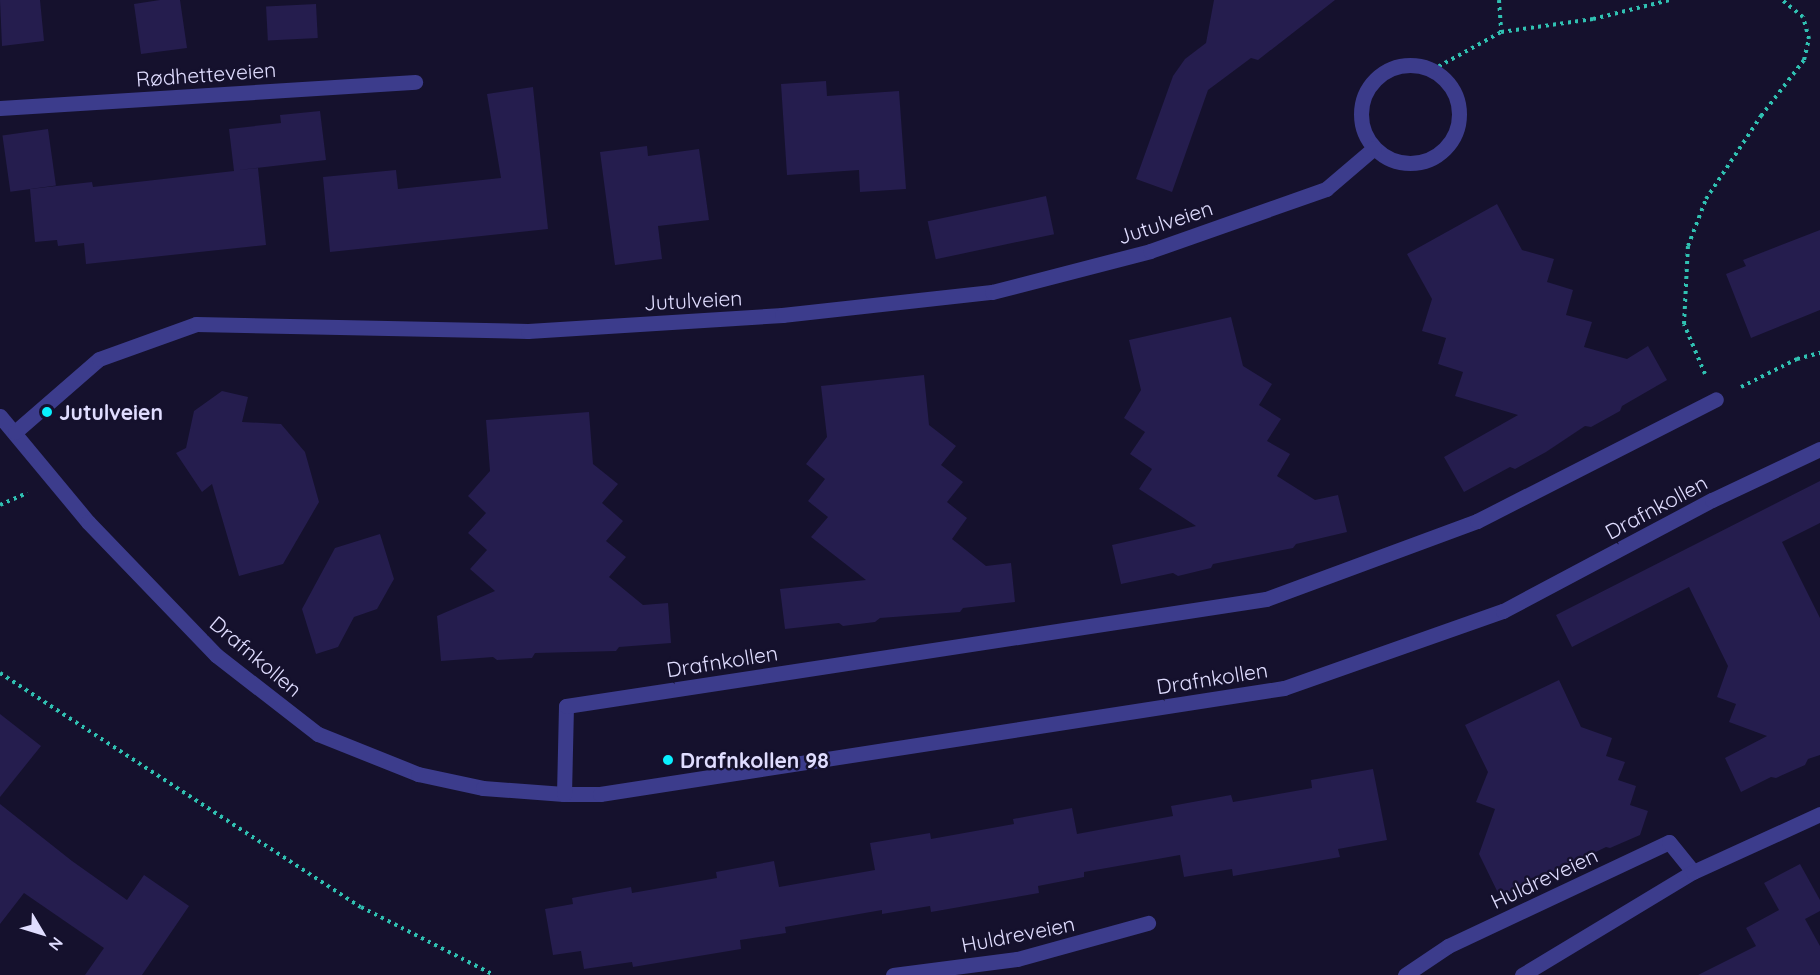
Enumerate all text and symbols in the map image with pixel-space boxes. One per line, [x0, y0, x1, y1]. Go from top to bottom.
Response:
street label: Rødhetteveien [135, 57, 277, 91]
street label: Jutulveien [1114, 195, 1216, 249]
street label: Jutulveien [643, 285, 743, 315]
place label: Jutulveien [59, 399, 163, 425]
marker: Jutulveien [40, 405, 54, 419]
street label: Drafnkollen [1601, 470, 1711, 544]
street label: Drafnkollen [205, 610, 307, 702]
street label: Drafnkollen [665, 640, 779, 682]
street label: Drafnkollen [1155, 657, 1269, 699]
place label: Drafnkollen 98 [680, 747, 829, 773]
marker: Drafnkollen 98 [661, 753, 675, 767]
street label: Huldreveien [1486, 842, 1602, 914]
north arrow [12, 903, 72, 963]
street label: Huldreveien [959, 911, 1077, 957]
text: N [45, 933, 68, 955]

